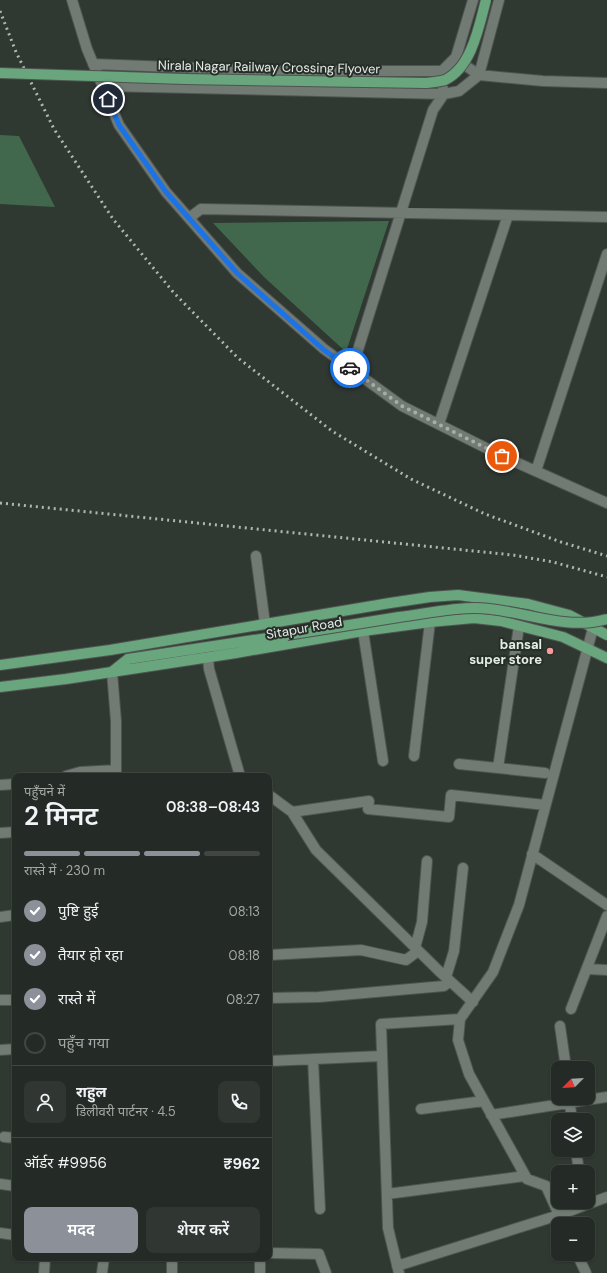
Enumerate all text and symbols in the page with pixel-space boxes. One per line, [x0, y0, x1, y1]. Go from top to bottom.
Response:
street label: Nirala Nagar Railway Crossing Flyover [158, 57, 381, 77]
pin [91, 82, 125, 116]
icon: home [97, 88, 119, 110]
courier [330, 348, 370, 388]
icon: car [339, 357, 361, 379]
pin [485, 439, 519, 473]
icon: bag [491, 445, 513, 467]
street label: Sitapur Road [265, 613, 343, 643]
place label: bansal super store [469, 636, 542, 668]
marker: bansal super store [545, 646, 555, 656]
text: पहुँचने में [24, 783, 65, 800]
text: 08:38–08:43 [166, 797, 260, 817]
text: 2 मिनट [24, 799, 98, 833]
text: रास्ते में · 230 m [24, 862, 105, 879]
icon: check [24, 900, 46, 922]
text: पुष्टि हुई [58, 901, 99, 921]
text: 08:13 [229, 903, 260, 920]
icon: check [24, 944, 46, 966]
text: तैयार हो रहा [58, 945, 123, 965]
text: 08:18 [229, 947, 260, 964]
icon: check [24, 988, 46, 1010]
text: रास्ते में [58, 989, 95, 1009]
text: 08:27 [226, 991, 260, 1008]
text: पहुँच गया [58, 1033, 109, 1053]
north arrow [551, 1061, 595, 1105]
map controls [551, 1061, 595, 1261]
button: person [24, 1081, 66, 1123]
button: phone [218, 1081, 260, 1123]
text: राहुल [76, 1082, 107, 1102]
text: डिलीवरी पार्टनर · 4.5 [76, 1103, 176, 1120]
button: layers [551, 1113, 595, 1157]
text: ऑर्डर #9956 [24, 1153, 107, 1173]
text: ₹962 [223, 1154, 260, 1174]
button: + [551, 1165, 595, 1209]
button: मदद [24, 1207, 138, 1253]
button: शेयर करें [146, 1207, 260, 1253]
button: − [551, 1217, 595, 1261]

